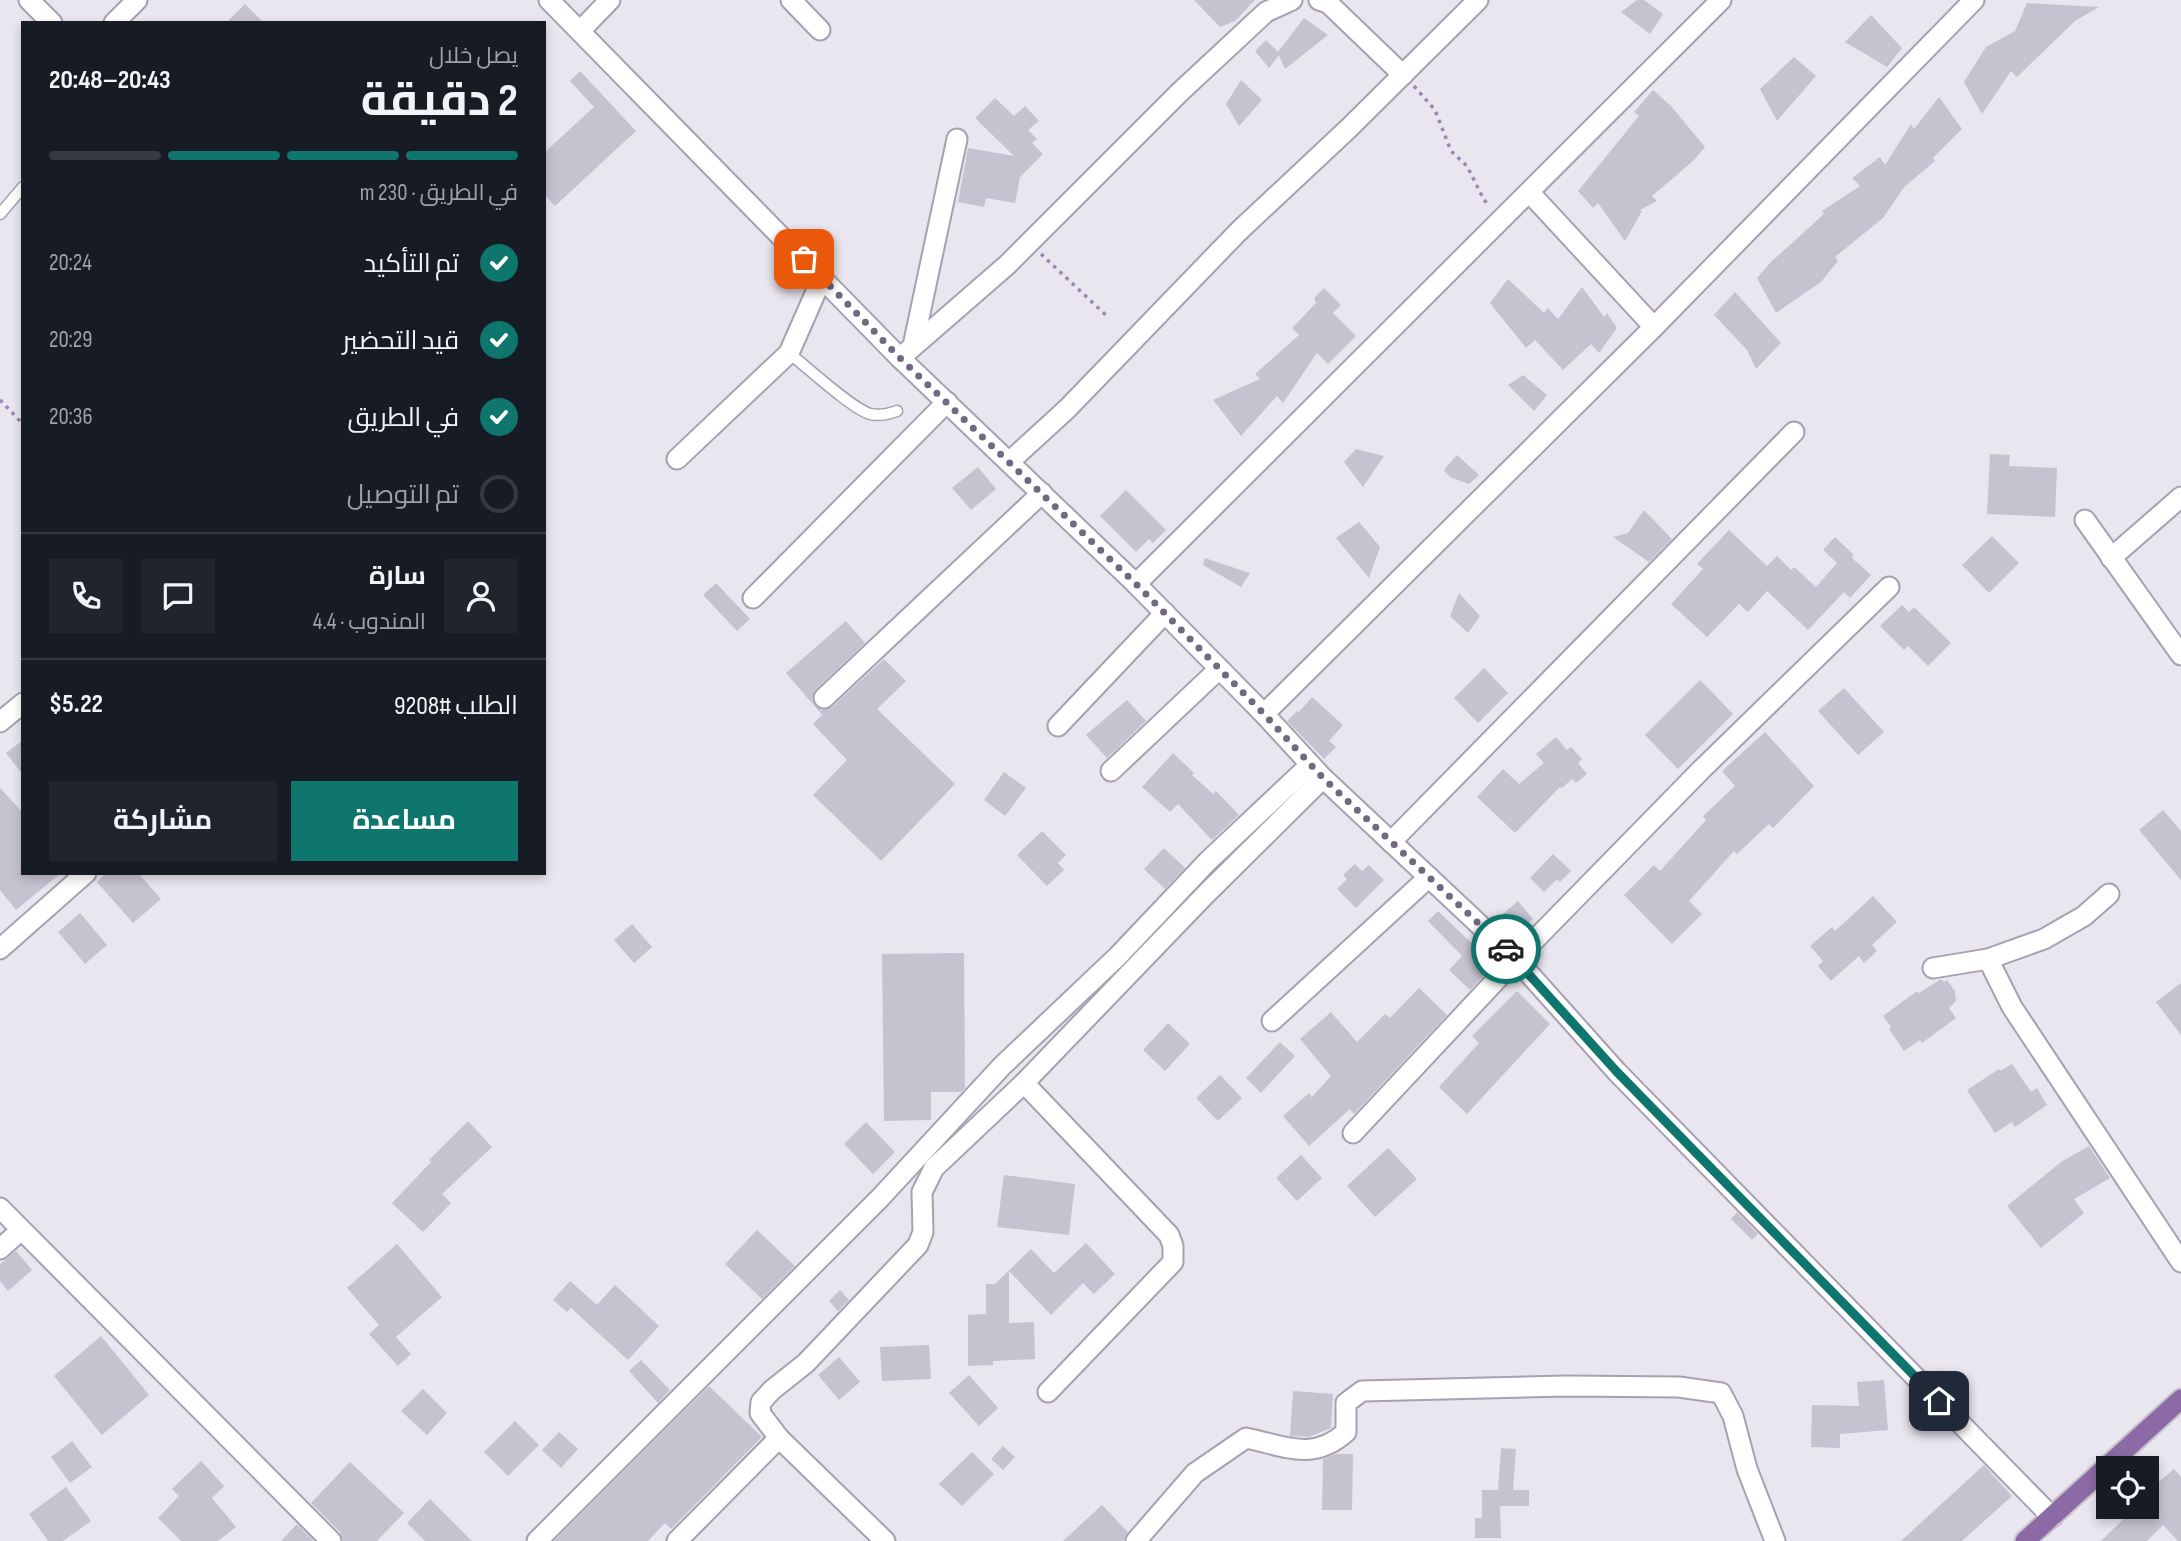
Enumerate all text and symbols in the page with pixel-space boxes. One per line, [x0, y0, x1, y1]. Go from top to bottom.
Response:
text: يصل خلال [429, 42, 518, 70]
text: 20:43–20:48 [49, 65, 171, 96]
text: 2 دقيقة [361, 74, 518, 129]
text: في الطريق · 230 m [360, 179, 518, 207]
pin [774, 229, 834, 289]
icon: bag [785, 240, 823, 278]
icon: check [480, 244, 518, 282]
text: 20:24 [49, 249, 92, 277]
text: تم التأكيد [364, 249, 459, 280]
icon: check [480, 321, 518, 359]
text: 20:29 [49, 326, 92, 354]
text: قيد التحضير [342, 326, 459, 357]
icon: check [480, 398, 518, 436]
text: 20:36 [49, 403, 93, 431]
text: في الطريق [348, 403, 459, 434]
text: تم التوصيل [347, 480, 459, 511]
button: phone [49, 559, 123, 633]
button: chat [141, 559, 215, 633]
button: person [444, 559, 518, 633]
text: سارة [369, 561, 426, 592]
text: المندوب · 4.4 [313, 608, 426, 636]
text: $5.22 [49, 689, 103, 720]
text: الطلب #9208 [394, 691, 518, 722]
button: مشاركة [49, 781, 277, 861]
button: مساعدة [291, 781, 518, 861]
courier [1471, 914, 1541, 984]
icon: car [1487, 930, 1525, 968]
pin [1909, 1371, 1969, 1431]
icon: home [1920, 1382, 1958, 1420]
map controls [2096, 1456, 2159, 1519]
button: locate [2096, 1456, 2159, 1519]

